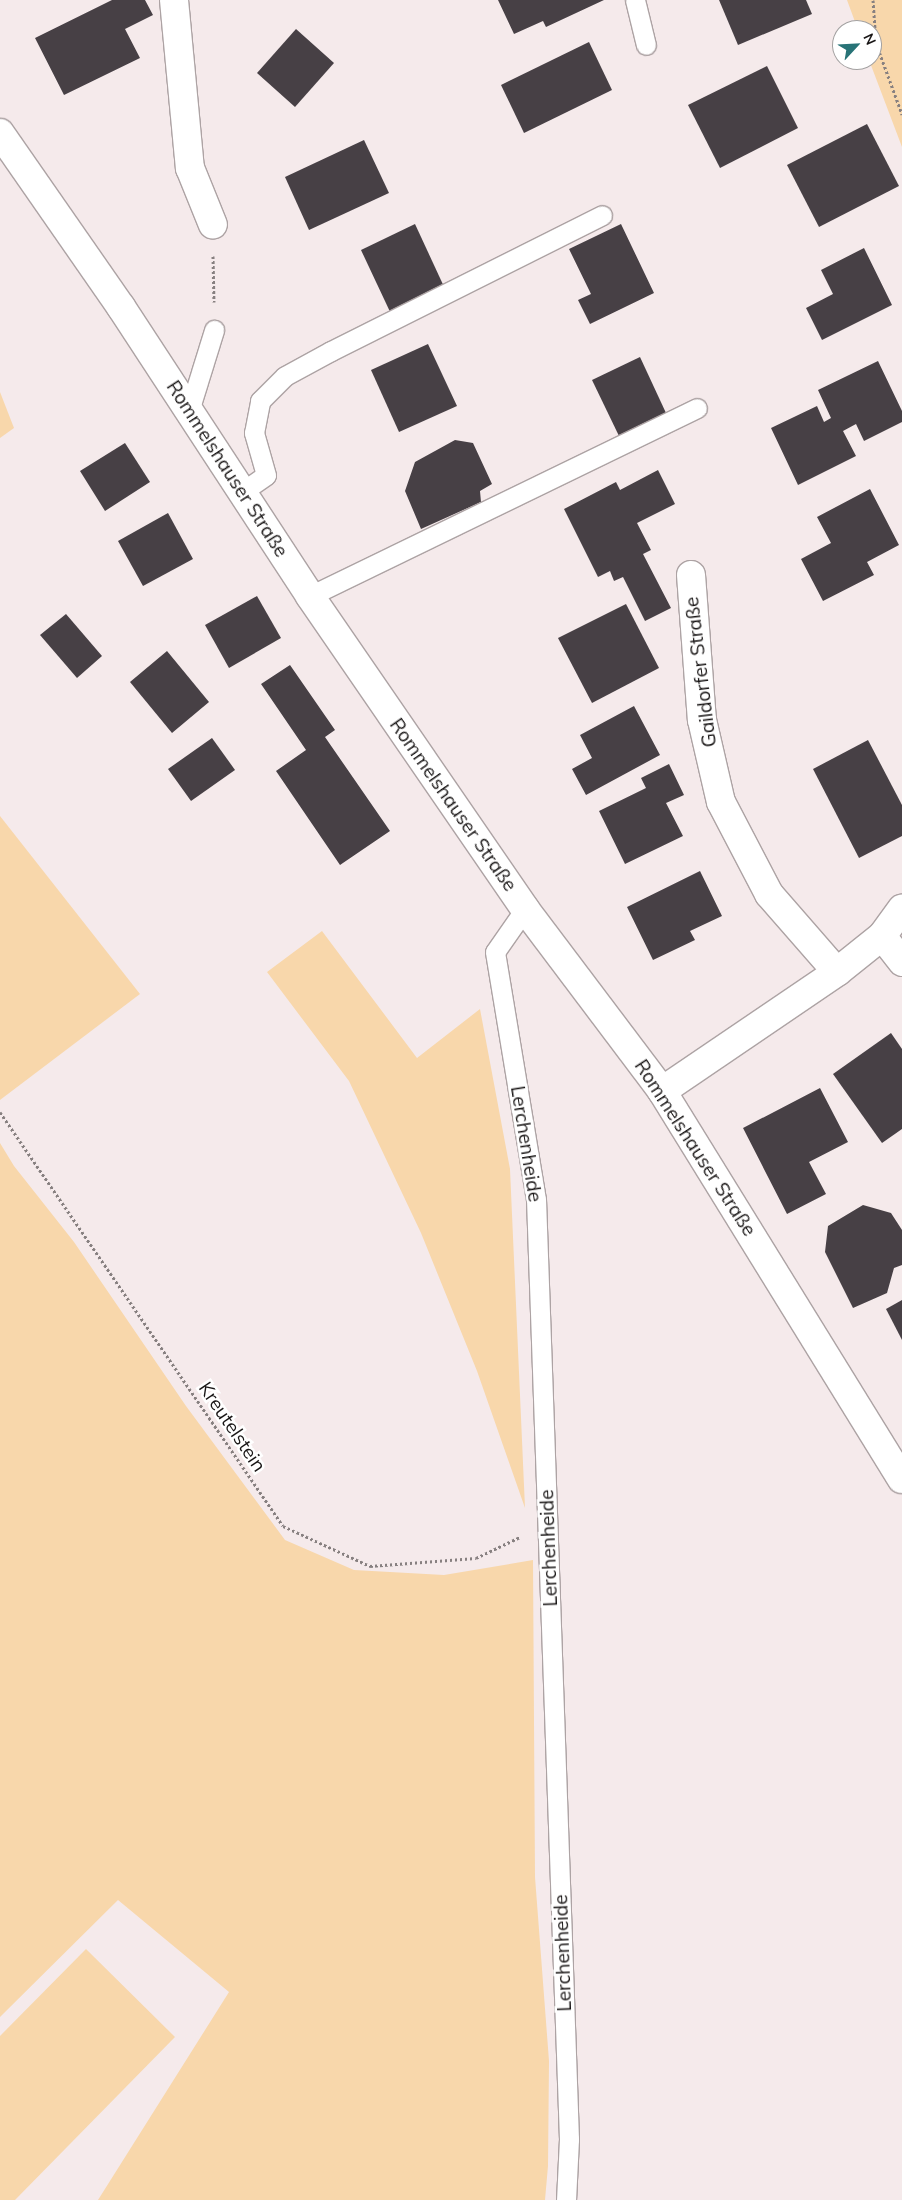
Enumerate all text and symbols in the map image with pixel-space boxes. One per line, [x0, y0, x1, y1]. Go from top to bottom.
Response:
north arrow [832, 20, 882, 70]
text: N [859, 30, 880, 48]
street label: Rommelshauser Straße [161, 377, 293, 561]
street label: Gaildorfer Straße [680, 595, 722, 749]
street label: Rommelshauser Straße [385, 714, 521, 896]
street label: Rommelshauser Straße [629, 1056, 761, 1240]
street label: Lerchenheide [506, 1084, 546, 1204]
street label: Kreutelstein [194, 1378, 270, 1476]
street label: Lerchenheide [536, 1489, 562, 1607]
street label: Lerchenheide [550, 1894, 576, 2012]

